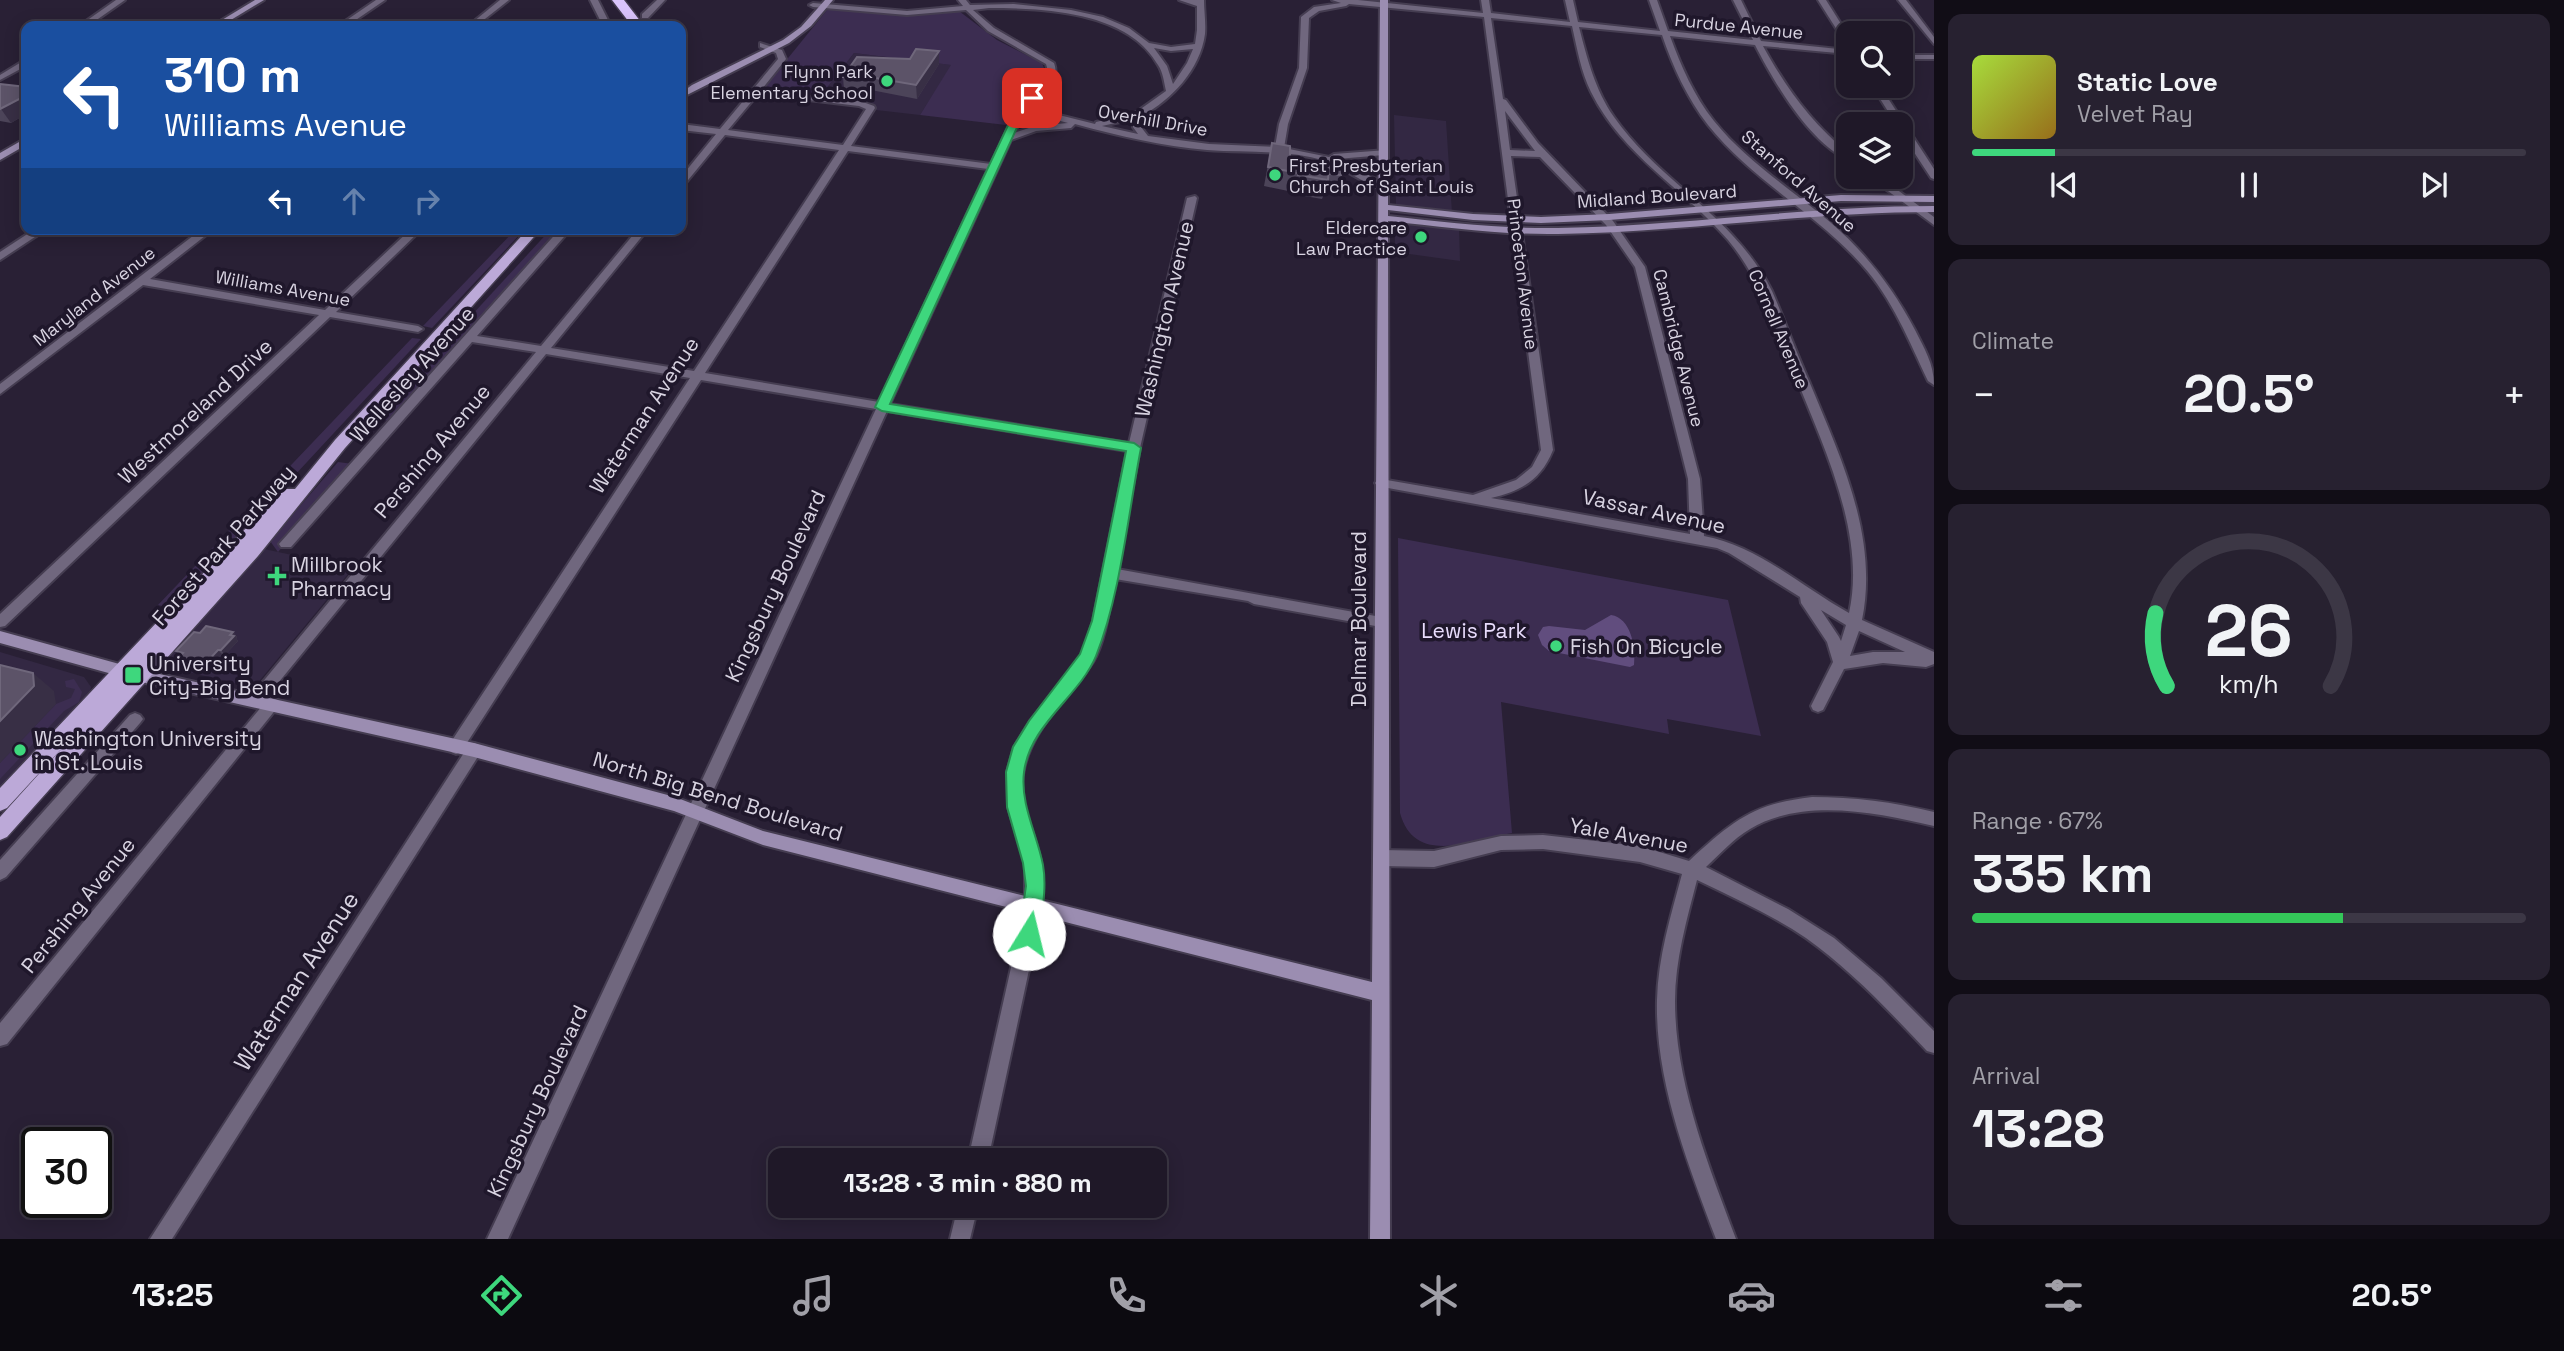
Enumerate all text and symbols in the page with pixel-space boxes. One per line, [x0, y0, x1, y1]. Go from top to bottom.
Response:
street label: Purdue Avenue [1673, 8, 1805, 44]
map controls [1836, 21, 1913, 189]
button: search [1836, 21, 1913, 98]
text: 310 m [164, 44, 301, 106]
icon: left [49, 49, 140, 140]
place label: Flynn Park Elementary School [710, 60, 873, 104]
text: Static Love [2077, 65, 2218, 99]
pin [1002, 68, 1062, 128]
marker: Flynn Park Elementary School [879, 73, 895, 89]
icon: arrive [1013, 79, 1051, 117]
street label: Overhill Drive [1096, 99, 1210, 141]
text: Velvet Ray [2077, 99, 2193, 129]
text: Williams Avenue [164, 105, 407, 145]
button: layers [1836, 112, 1913, 189]
street label: Stanford Avenue [1737, 125, 1861, 237]
place label: First Presbyterian Church of Saint Louis [1289, 154, 1474, 198]
icon: previous [2045, 166, 2083, 204]
icon: pause [2230, 166, 2268, 204]
icon: next [2415, 166, 2453, 204]
marker: First Presbyterian Church of Saint Louis [1267, 167, 1283, 183]
street label: Midland Boulevard [1576, 179, 1738, 213]
icon: left [262, 182, 300, 220]
icon: ahead [335, 182, 373, 220]
icon: right [408, 182, 446, 220]
street label: Princeton Avenue [1502, 197, 1544, 351]
place label: Eldercare Law Practice [1296, 216, 1407, 260]
street label: Washington Avenue [1128, 219, 1200, 419]
marker: Eldercare Law Practice [1413, 229, 1429, 245]
street label: Maryland Avenue [28, 241, 160, 351]
street label: Williams Avenue [214, 265, 352, 311]
street label: Cornell Avenue [1743, 266, 1815, 392]
street label: Cambridge Avenue [1648, 267, 1710, 429]
street label: Wellesley Avenue [344, 300, 480, 448]
text: Climate [1972, 326, 2054, 356]
street label: Westmoreland Drive [112, 332, 278, 490]
street label: Waterman Avenue [583, 332, 705, 498]
text: 20.5° [2183, 361, 2315, 427]
text: − [1972, 371, 1996, 419]
text: + [2502, 371, 2526, 419]
street label: Pershing Avenue [368, 378, 496, 524]
street label: Forest Park Parkway [146, 459, 300, 631]
street label: Vassar Avenue [1580, 483, 1728, 539]
street label: Kingsbury Boulevard [719, 486, 831, 686]
street label: Delmar Boulevard [1345, 531, 1372, 707]
place label: Millbrook Pharmacy [291, 551, 392, 602]
marker: Millbrook Pharmacy [269, 568, 285, 584]
text: 26 [2205, 584, 2293, 677]
park label: Lewis Park [1421, 617, 1527, 644]
place label: Fish On Bicycle [1570, 633, 1723, 660]
marker: Fish On Bicycle [1548, 638, 1564, 654]
place label: University City-Big Bend [149, 650, 290, 701]
marker: University City-Big Bend [123, 665, 143, 685]
text: km/h [2219, 667, 2279, 699]
place label: Washington University in St. Louis [34, 725, 262, 776]
marker: Washington University in St. Louis [12, 742, 28, 758]
street label: North Big Bend Boulevard [590, 745, 846, 847]
text: Range · 67% [1972, 806, 2103, 836]
street label: Yale Avenue [1568, 811, 1690, 859]
street label: Pershing Avenue [15, 832, 141, 978]
text: 335 km [1972, 841, 2153, 907]
street label: Waterman Avenue [227, 886, 365, 1076]
position arrow [992, 897, 1066, 971]
street label: Kingsbury Boulevard [481, 1001, 593, 1201]
text: Arrival [1972, 1061, 2040, 1091]
text: 13:28 [1972, 1096, 2105, 1162]
speed limit sign: 30 [21, 1127, 112, 1218]
text: 13:28 · 3 min · 880 m [843, 1166, 1092, 1200]
icon: directions [477, 1271, 526, 1320]
icon: music [789, 1271, 838, 1320]
icon: phone [1102, 1271, 1151, 1320]
icon: climate [1414, 1271, 1463, 1320]
icon: car [1727, 1271, 1776, 1320]
icon: filters [2039, 1271, 2088, 1320]
text: 13:25 [132, 1275, 213, 1315]
text: 20.5° [2351, 1275, 2432, 1315]

